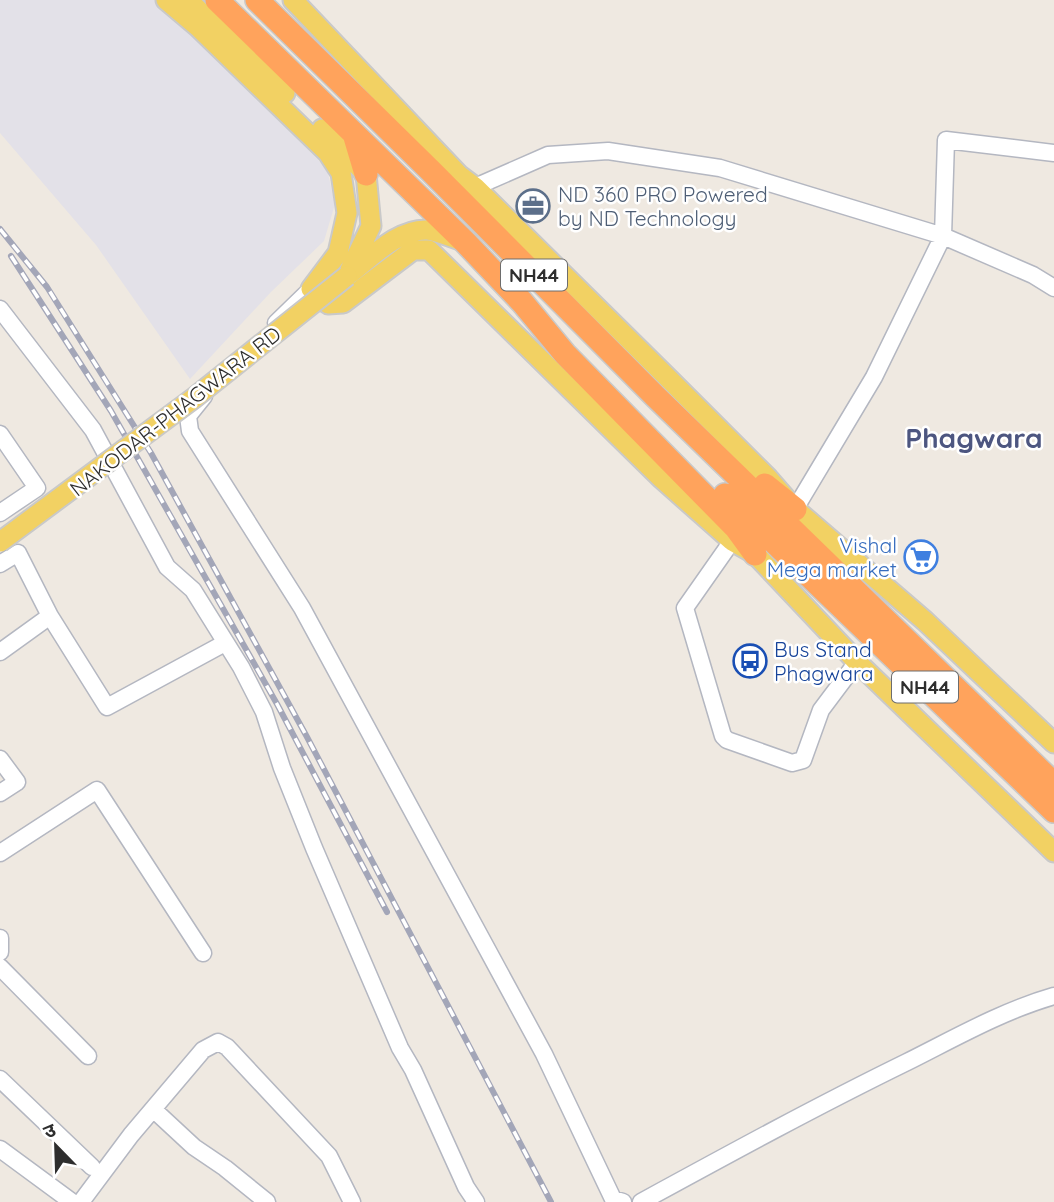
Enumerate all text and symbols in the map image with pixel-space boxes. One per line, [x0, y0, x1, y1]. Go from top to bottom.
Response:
place label: ND 360 PRO Powered by ND Technology [558, 181, 768, 231]
office icon: ND 360 PRO Powered by ND Technology [514, 187, 552, 225]
road number: NH44 [501, 260, 567, 290]
street label: NAKODAR-PHAGWARA RD [64, 320, 286, 502]
district label: Phagwara [905, 420, 1043, 455]
place label: Vishal Mega market [767, 532, 897, 582]
supermarket icon: Vishal Mega market [902, 538, 940, 576]
place label: Bus Stand Phagwara [774, 636, 873, 686]
bus stop icon: Bus Stand Phagwara [731, 642, 769, 680]
road number: NH44 [892, 672, 958, 702]
north arrow [21, 1111, 91, 1181]
text: उ [40, 1117, 60, 1144]

